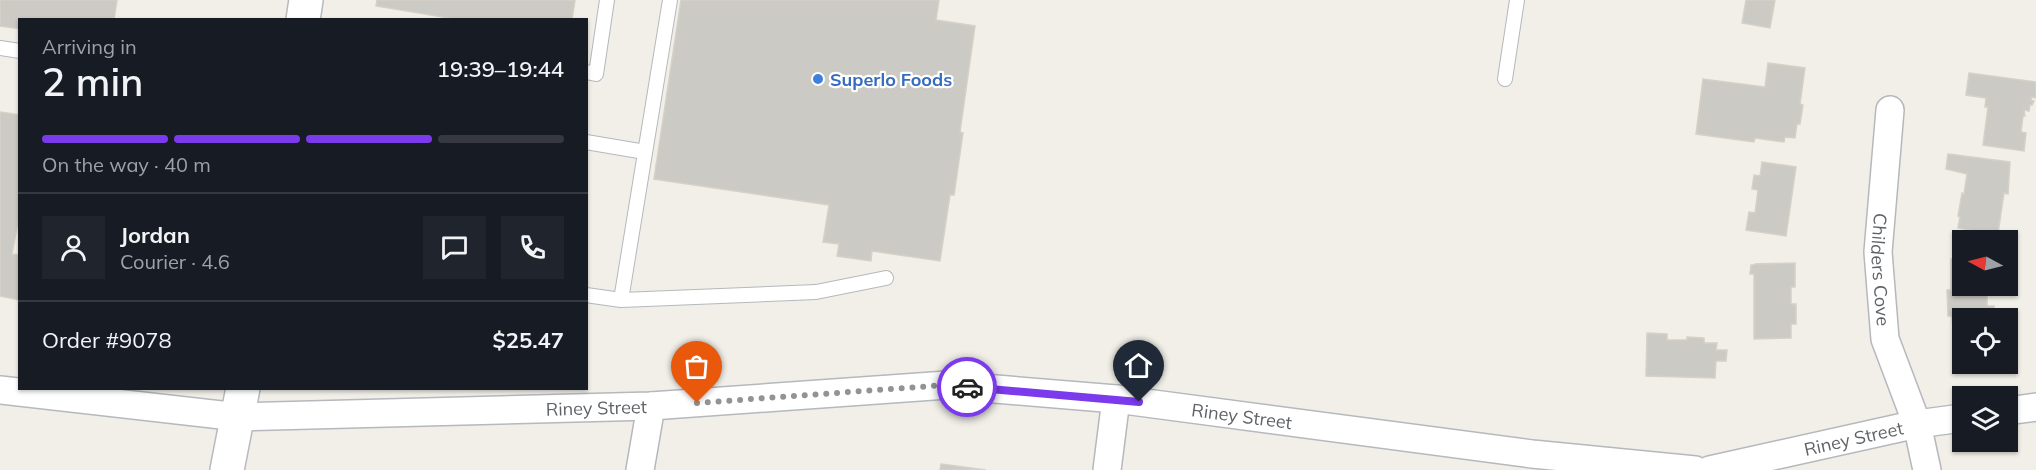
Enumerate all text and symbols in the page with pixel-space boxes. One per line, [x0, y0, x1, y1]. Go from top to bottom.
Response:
text: Arriving in [42, 34, 137, 59]
text: 19:39–19:44 [437, 55, 564, 83]
text: 2 min [42, 57, 143, 106]
place label: Superlo Foods [830, 68, 952, 91]
marker: Superlo Foods [811, 72, 825, 86]
text: On the way · 40 m [42, 152, 211, 177]
street label: Childers Cove [1866, 212, 1895, 327]
button: person [42, 216, 105, 279]
button: chat [423, 216, 486, 279]
button: phone [501, 216, 564, 279]
text: Jordan [120, 221, 190, 249]
north arrow [1952, 230, 2018, 296]
map controls [1952, 230, 2018, 452]
text: Courier · 4.6 [120, 249, 230, 274]
button: locate [1952, 308, 2018, 374]
text: Order #9078 [42, 326, 172, 354]
text: $25.47 [493, 326, 564, 354]
pin [1113, 340, 1164, 402]
pin [671, 341, 722, 403]
icon: home [1122, 349, 1155, 382]
icon: bag [680, 350, 713, 383]
courier [937, 357, 997, 417]
icon: car [951, 371, 984, 404]
button: layers [1952, 386, 2018, 452]
street label: Riney Street [546, 395, 647, 420]
street label: Riney Street [1190, 398, 1294, 434]
street label: Riney Street [1802, 416, 1905, 460]

